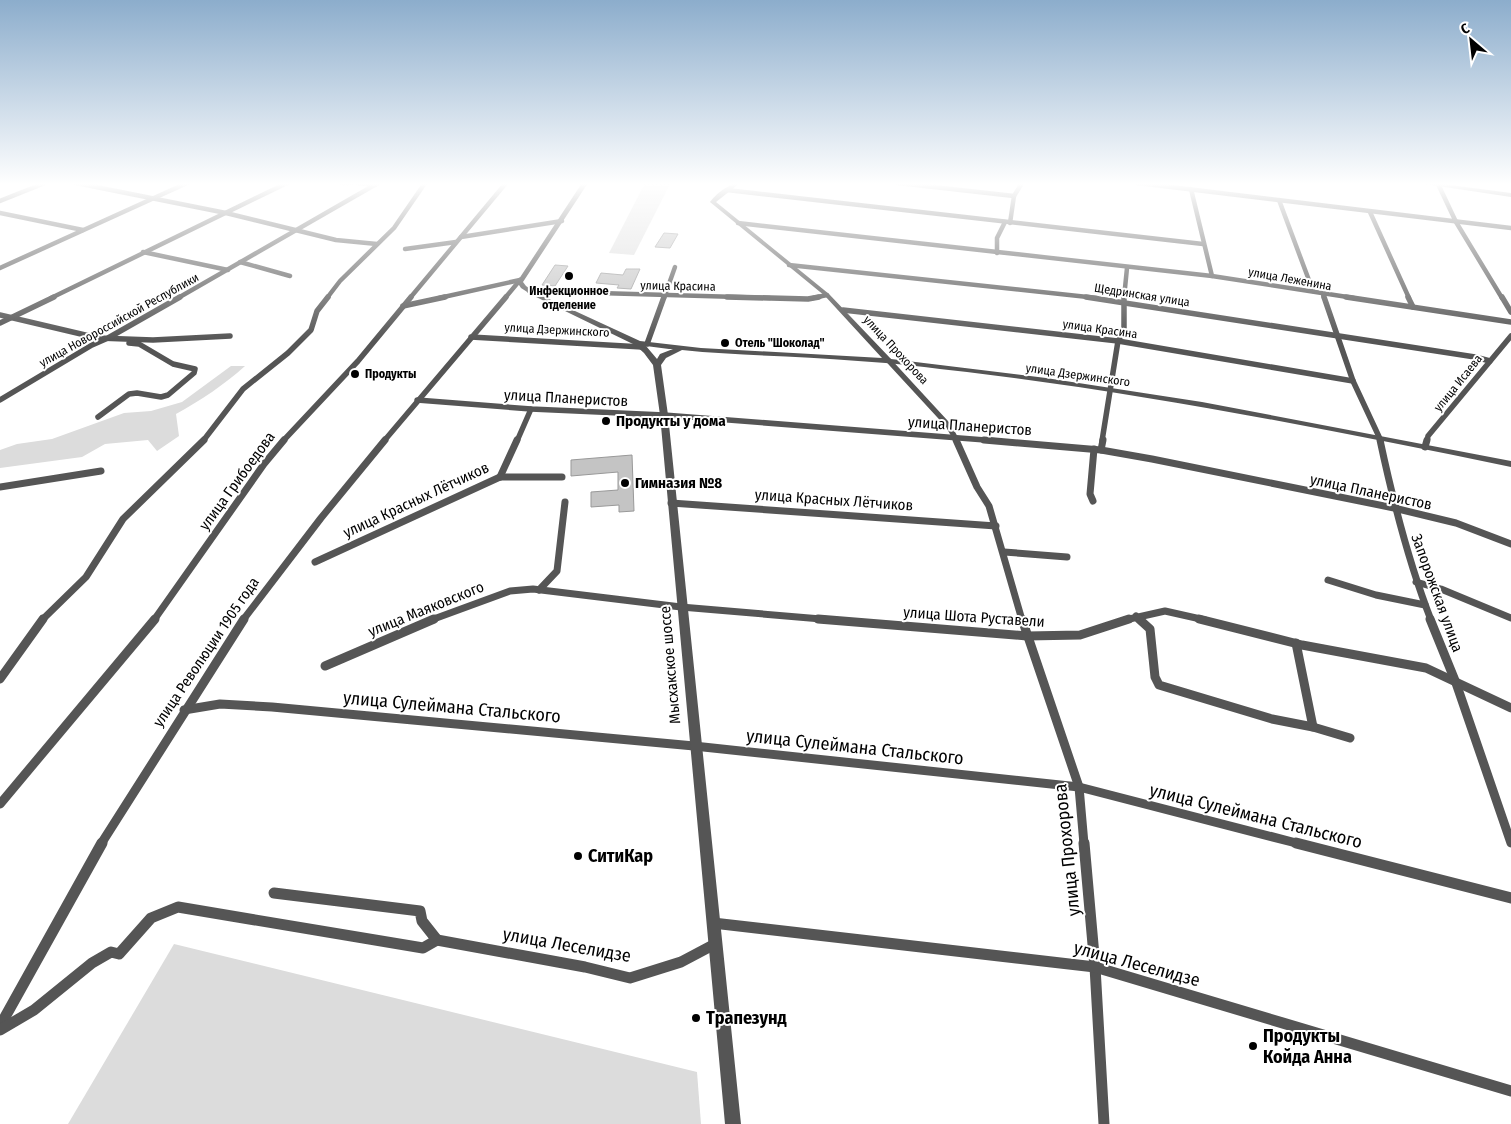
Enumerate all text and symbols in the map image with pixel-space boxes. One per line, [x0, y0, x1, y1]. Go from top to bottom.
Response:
north arrow [1446, 15, 1496, 65]
text: С [1458, 19, 1473, 38]
street label: улица Леженина [1247, 265, 1333, 293]
street label: улица Новороссийской Республики [37, 270, 201, 370]
marker: Инфекционное отделение [563, 270, 575, 282]
street label: улица Красина [640, 278, 716, 294]
street label: Щедринская улица [1093, 281, 1191, 309]
place label: Инфекционное отделение [529, 284, 609, 312]
street label: улица Прохорова [861, 313, 931, 387]
street label: улица Красина [1062, 317, 1138, 341]
street label: улица Дзержинского [504, 320, 610, 340]
place label: Отель "Шоколад" [735, 336, 825, 350]
marker: Отель "Шоколад" [719, 337, 731, 349]
street label: улица Исаева [1431, 352, 1485, 414]
street label: улица Дзержинского [1025, 361, 1131, 389]
place label: Продукты [365, 367, 416, 381]
marker: Продукты [349, 368, 361, 380]
street label: улица Планеристов [504, 386, 628, 410]
place label: Продукты у дома [616, 412, 726, 430]
street label: улица Планеристов [907, 413, 1033, 439]
marker: Продукты у дома [600, 415, 612, 427]
street label: улица Грибоедова [195, 428, 279, 534]
street label: улица Красных Лётчиков [340, 458, 492, 542]
street label: улица Планеристов [1308, 470, 1434, 514]
place label: Гимназия №8 [635, 474, 722, 492]
marker: Гимназия №8 [619, 477, 631, 489]
street label: улица Красных Лётчиков [754, 485, 914, 515]
street label: Запорожская улица [1407, 531, 1467, 655]
street label: улица Революции 1905 года [149, 574, 263, 730]
street label: улица Маяковского [365, 578, 487, 640]
street label: улица Шота Руставели [903, 603, 1045, 631]
street label: Мысхакское шоссе [656, 605, 684, 725]
street label: улица Сулеймана Стальского [342, 687, 562, 727]
street label: улица Сулеймана Стальского [745, 725, 965, 769]
street label: улица Сулеймана Стальского [1147, 779, 1365, 853]
street label: улица Прохорова [1049, 783, 1085, 917]
place label: СитиКар [588, 845, 653, 867]
marker: СитиКар [572, 850, 584, 862]
street label: улица Леселидзе [501, 923, 633, 967]
street label: улица Леселидзе [1072, 937, 1203, 991]
place label: Трапезунд [706, 1007, 787, 1029]
marker: Трапезунд [690, 1012, 702, 1024]
place label: Продукты Койда Анна [1263, 1025, 1352, 1068]
marker: Продукты Койда Анна [1247, 1040, 1259, 1052]

